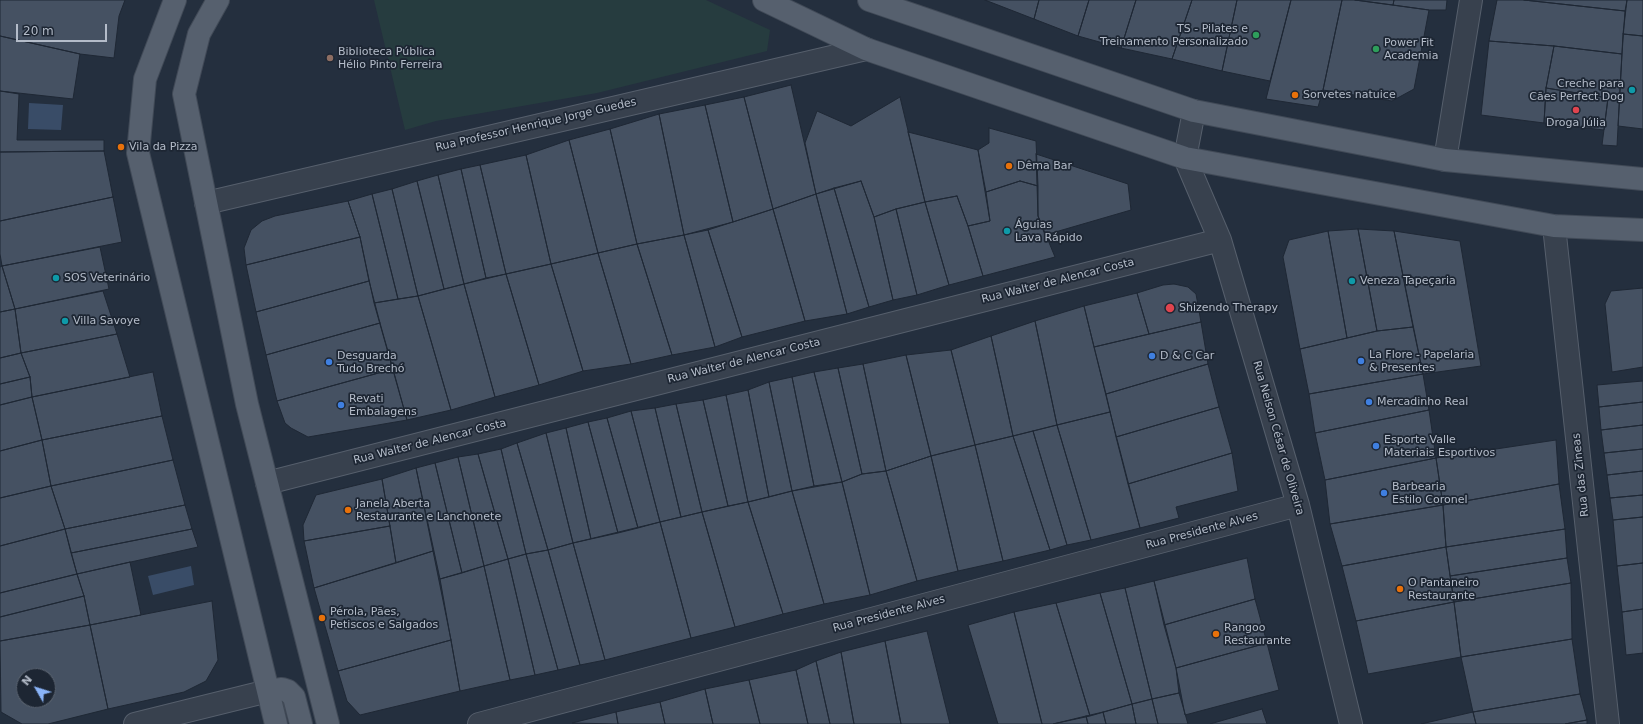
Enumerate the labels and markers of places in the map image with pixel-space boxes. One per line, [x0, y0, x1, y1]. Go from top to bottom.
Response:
place label: TS - Pilates e Treinamento Personalizado [1100, 22, 1248, 48]
marker: TS - Pilates e Treinamento Personalizado [1251, 30, 1261, 40]
place label: Power Fit Academia [1384, 36, 1438, 62]
marker: Power Fit Academia [1371, 44, 1381, 54]
place label: Biblioteca Pública Hélio Pinto Ferreira [338, 45, 443, 71]
marker: Biblioteca Pública Hélio Pinto Ferreira [325, 53, 335, 63]
place label: Creche para Cães Perfect Dog [1529, 77, 1624, 103]
marker: Creche para Cães Perfect Dog [1627, 85, 1637, 95]
place label: Sorvetes natuice [1303, 88, 1396, 102]
marker: Sorvetes natuice [1290, 90, 1300, 100]
marker: Droga Júlia [1571, 105, 1581, 115]
place label: Droga Júlia [1546, 116, 1606, 130]
place label: Vila da Pizza [129, 140, 198, 154]
marker: Vila da Pizza [116, 142, 126, 152]
place label: Dêma Bar [1017, 159, 1072, 173]
marker: Dêma Bar [1004, 161, 1014, 171]
place label: Águias Lava Rápido [1015, 218, 1083, 244]
marker: Águias Lava Rápido [1002, 226, 1012, 236]
place label: SOS Veterinário [64, 271, 150, 285]
marker: SOS Veterinário [51, 273, 61, 283]
place label: Veneza Tapeçaria [1360, 274, 1456, 288]
marker: Veneza Tapeçaria [1347, 276, 1357, 286]
place label: Shizendo Therapy [1179, 301, 1278, 315]
marker: Shizendo Therapy [1164, 302, 1176, 314]
place label: Villa Savoye [73, 314, 140, 328]
marker: Villa Savoye [60, 316, 70, 326]
place label: La Flore - Papelaria & Presentes [1369, 348, 1474, 374]
place label: Desguarda Tudo Brechó [337, 349, 405, 375]
place label: D & C Car [1160, 349, 1214, 363]
marker: D & C Car [1147, 351, 1157, 361]
marker: La Flore - Papelaria & Presentes [1356, 356, 1366, 366]
marker: Desguarda Tudo Brechó [324, 357, 334, 367]
place label: Revati Embalagens [349, 392, 417, 418]
place label: Mercadinho Real [1377, 395, 1468, 409]
marker: Mercadinho Real [1364, 397, 1374, 407]
marker: Revati Embalagens [336, 400, 346, 410]
place label: Esporte Valle Materiais Esportivos [1384, 433, 1495, 459]
marker: Esporte Valle Materiais Esportivos [1371, 441, 1381, 451]
place label: Barbearia Estilo Coronel [1392, 480, 1468, 506]
marker: Barbearia Estilo Coronel [1379, 488, 1389, 498]
place label: Janela Aberta Restaurante e Lanchonete [356, 497, 501, 523]
marker: Janela Aberta Restaurante e Lanchonete [343, 505, 353, 515]
place label: O Pantaneiro Restaurante [1408, 576, 1479, 602]
marker: O Pantaneiro Restaurante [1395, 584, 1405, 594]
place label: Pérola, Pães, Petiscos e Salgados [330, 605, 438, 631]
marker: Pérola, Pães, Petiscos e Salgados [317, 613, 327, 623]
place label: Rangoo Restaurante [1224, 621, 1291, 647]
marker: Rangoo Restaurante [1211, 629, 1221, 639]

